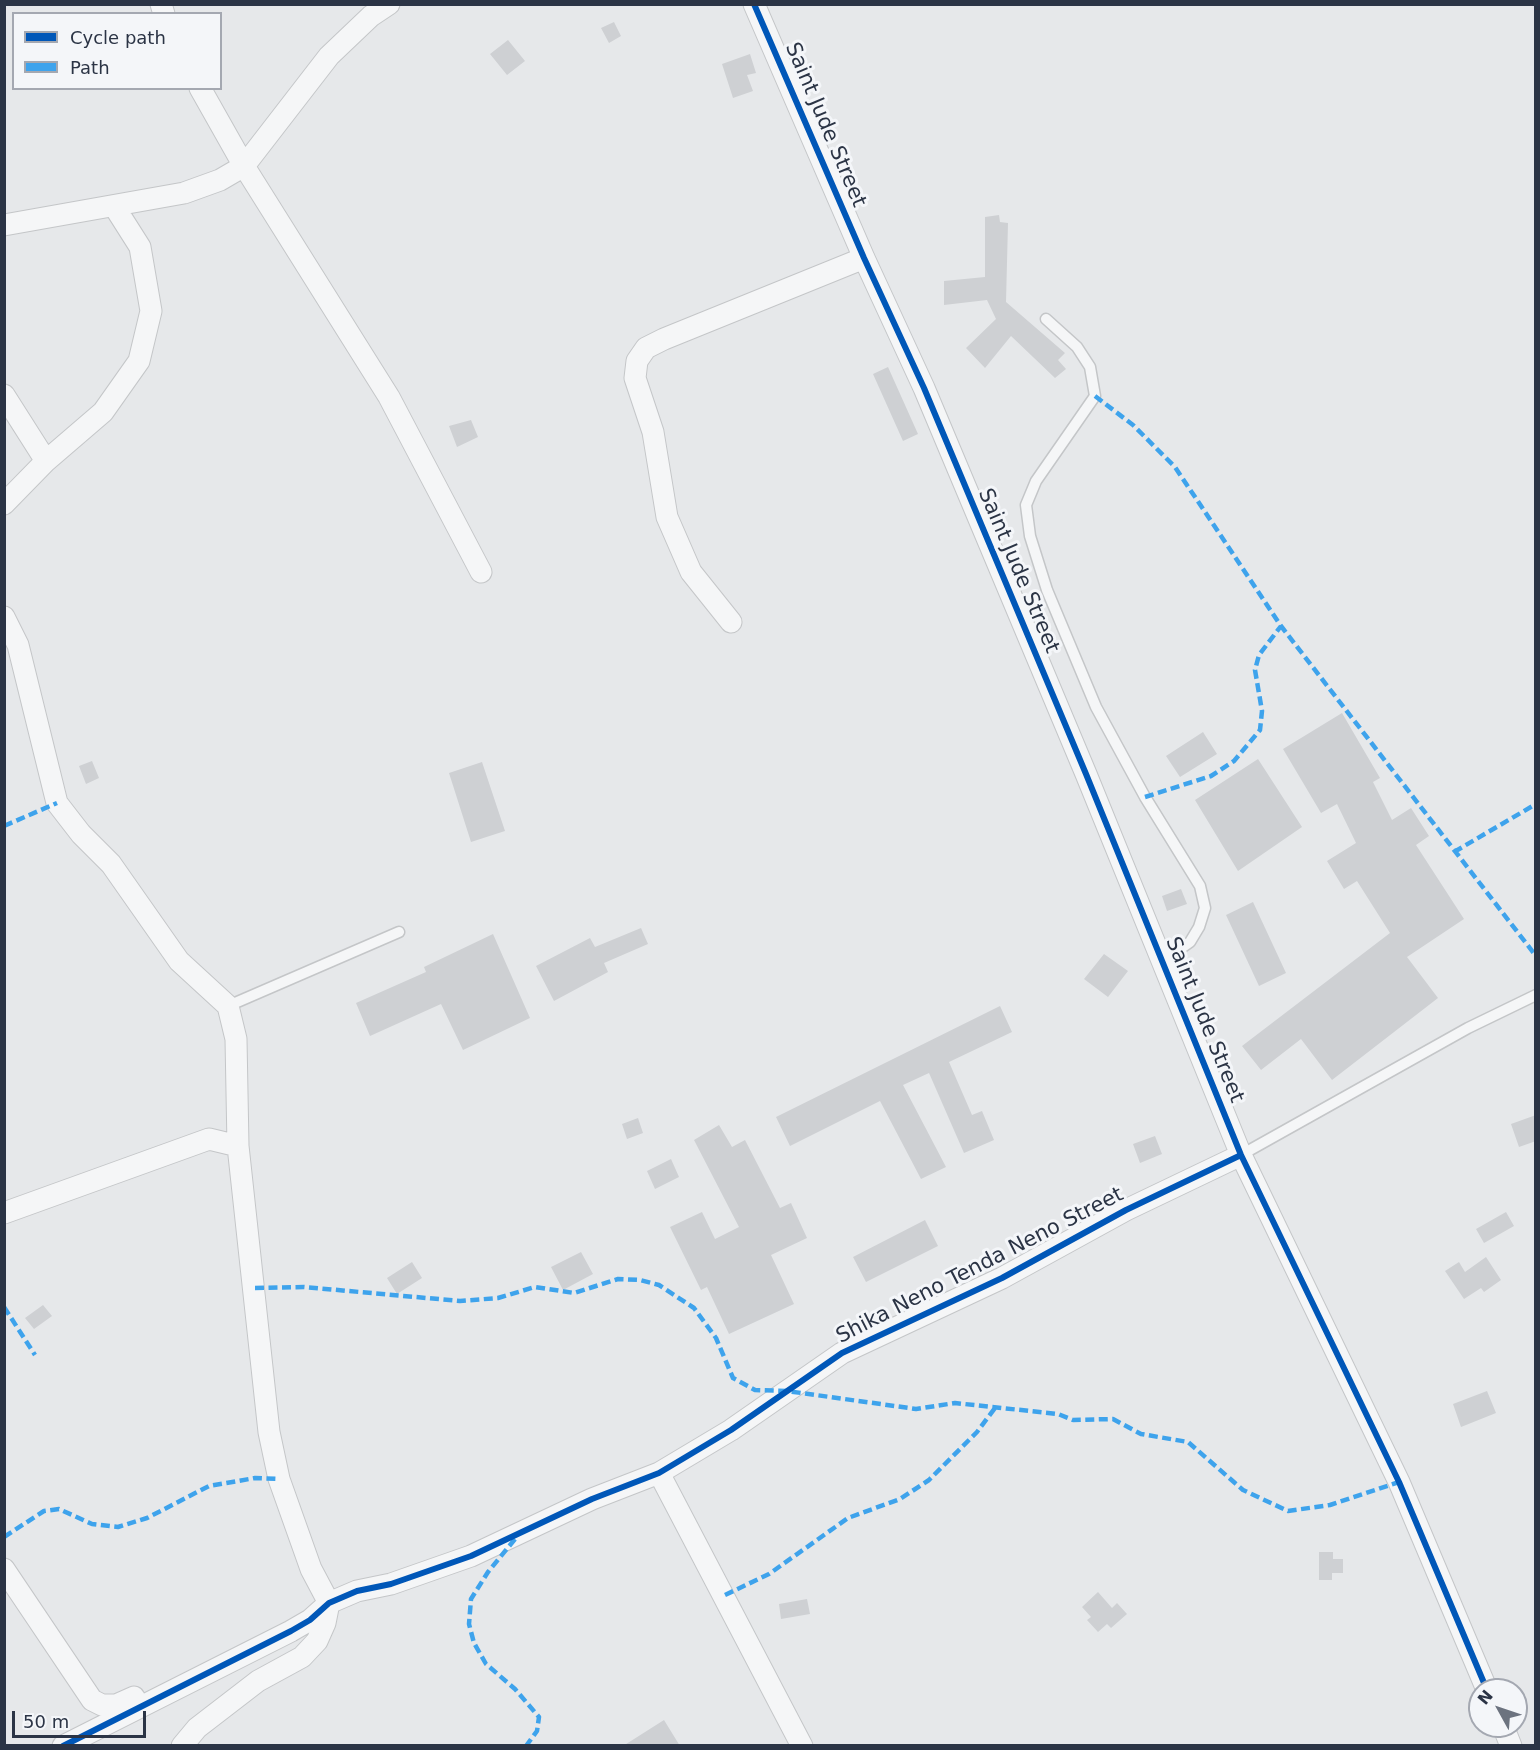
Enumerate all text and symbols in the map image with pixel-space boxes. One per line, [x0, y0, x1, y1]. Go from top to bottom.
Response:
legend [12, 12, 222, 90]
text: Cycle path [70, 27, 166, 48]
street label: Saint Jude Street [779, 39, 871, 211]
text: Path [70, 57, 110, 78]
street label: Saint Jude Street [972, 485, 1064, 657]
street label: Saint Jude Street [1159, 933, 1249, 1107]
street label: Shika Neno Tenda Neno Street [832, 1182, 1128, 1350]
north arrow [1468, 1678, 1528, 1738]
text: N [1474, 1686, 1497, 1709]
scale bar [15, 1699, 148, 1737]
text: 50 m [23, 1711, 69, 1732]

